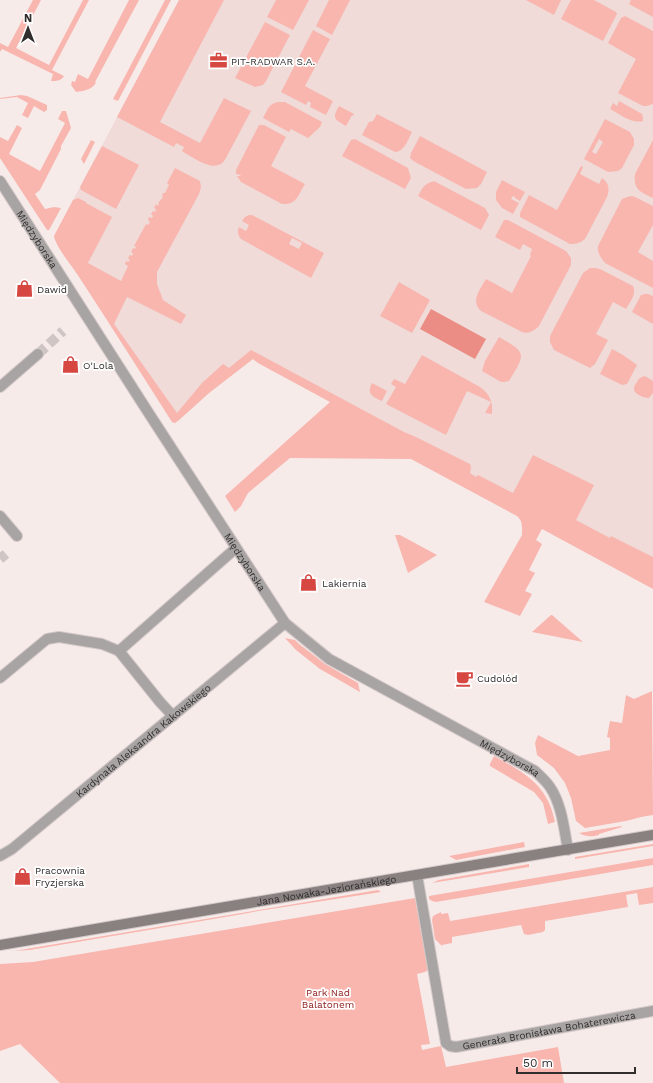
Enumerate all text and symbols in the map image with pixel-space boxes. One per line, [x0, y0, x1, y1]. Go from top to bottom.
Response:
north arrow [8, 8, 48, 48]
text: N [24, 12, 32, 25]
office icon: PIT-RADWAR S.A. [208, 51, 228, 71]
place label: PIT-RADWAR S.A. [231, 56, 315, 67]
street label: Międzyborska [15, 208, 60, 270]
shop icon: Dawid [14, 279, 34, 299]
place label: Dawid [37, 284, 67, 295]
shop icon: O'Lola [60, 355, 80, 375]
place label: O'Lola [83, 360, 114, 371]
street label: Międzyborska [223, 531, 268, 593]
shop icon: Lakiernia [299, 573, 319, 593]
place label: Lakiernia [322, 578, 367, 589]
cafe icon: Cudolód [454, 668, 474, 688]
place label: Cudolód [477, 673, 518, 684]
street label: Kardynała Aleksandra Kakowskiego [74, 682, 212, 799]
street label: Międzyborska [478, 737, 543, 779]
place label: Pracownia Fryzjerska [35, 865, 85, 888]
shop icon: Pracownia Fryzjerska [12, 866, 32, 886]
street label: Jana Nowaka-Jeziorańskiego [256, 873, 397, 907]
park label: Park Nad Balatonem [302, 987, 354, 1010]
street label: Generała Bronisława Bohaterewicza [461, 1009, 637, 1051]
scale bar [517, 1049, 635, 1075]
text: 50 m [523, 1056, 553, 1070]

